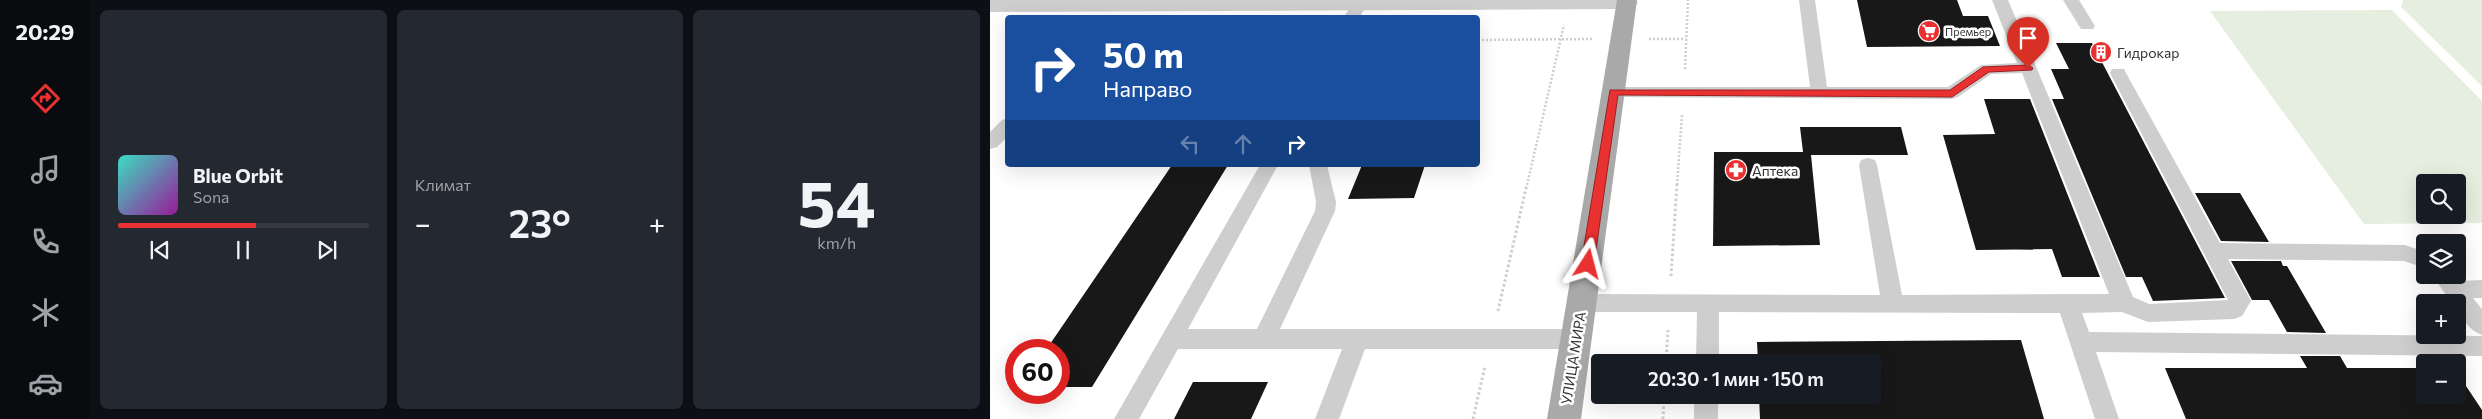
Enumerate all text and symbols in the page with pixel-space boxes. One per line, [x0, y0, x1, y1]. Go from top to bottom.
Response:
pin [2007, 17, 2049, 68]
text: 20:29 [16, 18, 74, 45]
supermarket icon: Премьер [1917, 19, 1941, 43]
icon: arrive [2014, 24, 2042, 52]
place label: Премьер [1945, 25, 1991, 38]
text: 50 m [1103, 32, 1184, 75]
icon: right [1020, 35, 1085, 100]
building icon: Гидрокар [2089, 40, 2113, 64]
place label: Гидрокар [2117, 44, 2179, 61]
text: Направо [1103, 75, 1193, 102]
icon: directions [28, 81, 63, 116]
icon: left [1176, 130, 1204, 158]
icon: ahead [1229, 130, 1257, 158]
icon: right [1282, 130, 1310, 158]
icon: music [28, 152, 63, 187]
pharmacy icon: Аптека [1724, 158, 1748, 182]
text: 54 [798, 161, 876, 240]
place label: Аптека [1752, 162, 1798, 179]
text: Blue Orbit [193, 164, 283, 187]
map controls [2416, 174, 2466, 404]
button: search [2416, 174, 2466, 224]
text: Климат [415, 175, 471, 194]
text: Sona [193, 187, 229, 206]
text: 23° [509, 199, 571, 246]
text: − [415, 206, 431, 240]
text: + [649, 206, 665, 240]
icon: phone [28, 224, 63, 259]
text: km/h [817, 233, 856, 252]
button: layers [2416, 234, 2466, 284]
icon: previous [146, 236, 174, 264]
icon: pause [229, 236, 257, 264]
icon: next [313, 236, 341, 264]
position arrow [1561, 237, 1613, 289]
button: + [2416, 294, 2466, 344]
icon: climate [28, 295, 63, 330]
street label: УЛИЦА МИРА [1557, 310, 1589, 406]
speed limit sign: 60 [1005, 339, 1070, 404]
button: − [2416, 354, 2466, 404]
icon: car [28, 366, 63, 401]
text: 20:30 · 1 мин · 150 m [1648, 367, 1824, 390]

